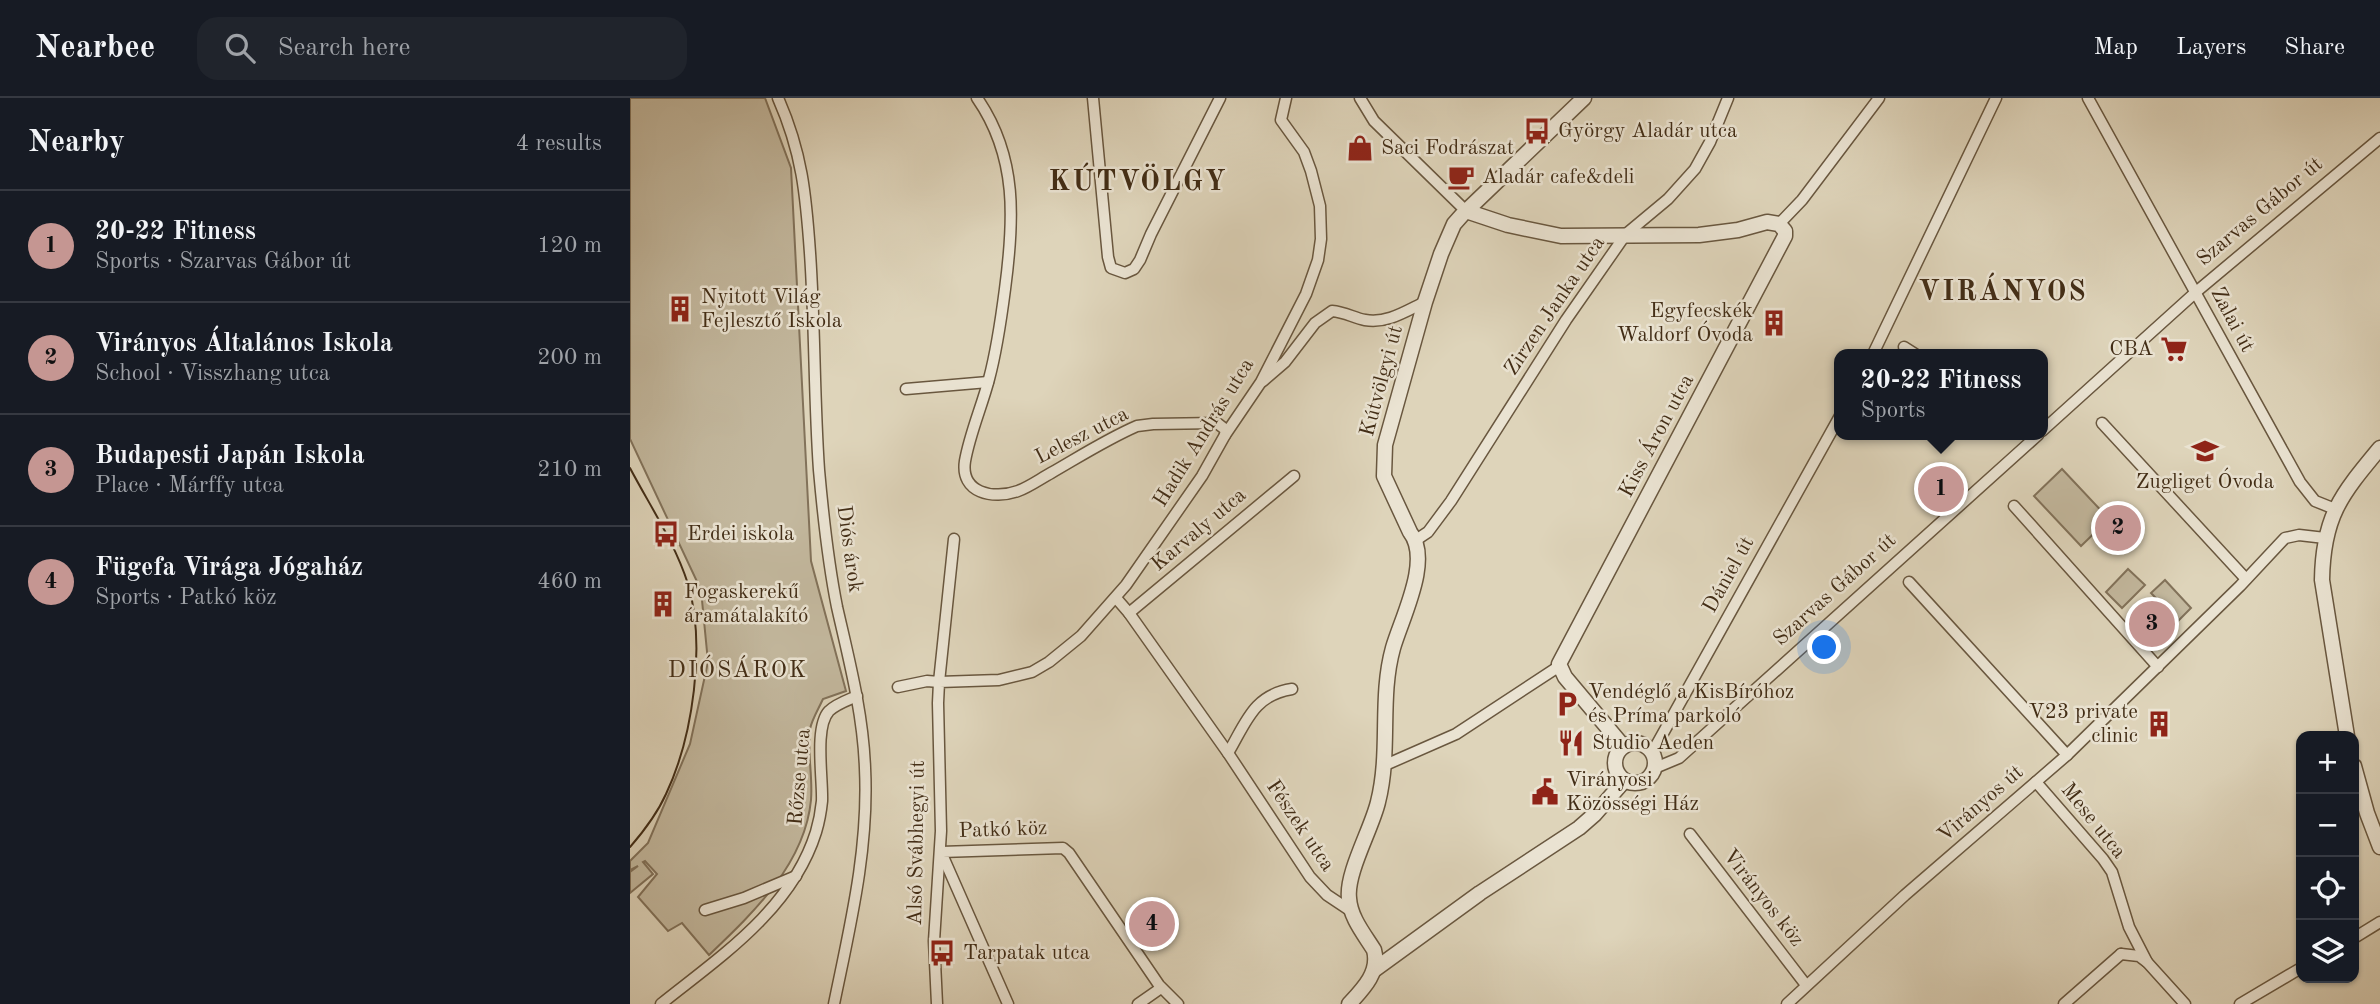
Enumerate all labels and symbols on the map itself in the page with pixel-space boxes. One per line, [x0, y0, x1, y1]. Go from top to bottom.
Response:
bus stop icon: György Aladár utca [1522, 116, 1552, 146]
place label: György Aladár utca [1558, 121, 1737, 142]
shop icon: Saci Fodrászat [1345, 133, 1375, 163]
place label: Saci Fodrászat [1381, 138, 1514, 159]
street label: Szarvas Gábor út [2193, 154, 2327, 270]
district label: KÚTVÖLGY [1048, 162, 1228, 197]
cafe icon: Aladár cafe&deli [1446, 162, 1476, 192]
place label: Aladár cafe&deli [1482, 167, 1635, 188]
street label: Zirzen Janka utca [1501, 233, 1609, 379]
district label: VIRÁNYOS [1918, 272, 2088, 307]
street label: Zalai út [2206, 284, 2258, 356]
place label: Nyitott Világ Fejlesztő Iskola [701, 287, 842, 332]
building icon: Nyitott Világ Fejlesztő Iskola [665, 294, 695, 324]
place label: Egyfecskék Waldorf Óvoda [1617, 301, 1753, 346]
building icon: Egyfecskék Waldorf Óvoda [1759, 308, 1789, 338]
street label: Kútvölgyi út [1357, 323, 1407, 439]
supermarket icon: CBA [2159, 334, 2189, 364]
place label: CBA [2109, 339, 2153, 360]
street label: Hadik András utca [1150, 355, 1258, 511]
street label: Kiss Áron utca [1612, 369, 1698, 501]
street label: Lelesz utca [1032, 404, 1132, 468]
school or university icon: Zugliget Óvoda [2190, 436, 2220, 466]
pin: 1 [1918, 463, 1964, 515]
place label: Zugliget Óvoda [2136, 467, 2274, 493]
street label: Karvaly utca [1148, 485, 1250, 575]
pin: 2 [2095, 502, 2141, 554]
street label: Diós árok [832, 504, 866, 594]
bus stop icon: Erdei iskola [651, 519, 681, 549]
place label: Erdei iskola [687, 524, 794, 545]
street label: Szarvas Gábor út [1770, 530, 1900, 650]
street label: Dániel út [1700, 533, 1758, 617]
place label: Fogaskerekű áramátalakító [684, 582, 809, 627]
building icon: Fogaskerekű áramátalakító [648, 589, 678, 619]
pin: 3 [2129, 598, 2175, 650]
your location [1807, 630, 1841, 664]
district label: DIÓSÁROK [668, 654, 808, 682]
place label: Vendéglő a KisBíróhoz és Príma parkoló [1588, 682, 1794, 727]
parking icon: Vendéglő a KisBíróhoz és Príma parkoló [1552, 689, 1582, 719]
place label: V23 private clinic [2029, 702, 2138, 747]
building icon: V23 private clinic [2144, 709, 2174, 739]
street label: Rőzse utca [785, 728, 815, 826]
restaurant icon: Studio Aeden [1556, 728, 1586, 758]
place label: Studio Aeden [1592, 733, 1714, 754]
street label: Alsó Svábhegyi út [905, 760, 929, 926]
street label: Virányos út [1934, 762, 2028, 846]
place label: Virányosi Közösségi Ház [1566, 770, 1699, 815]
street label: Fészek utca [1262, 776, 1338, 876]
public building icon: Virányosi Közösségi Ház [1530, 777, 1560, 807]
street label: Mese utca [2057, 779, 2129, 863]
street label: Patkó köz [958, 818, 1048, 842]
street label: Virányos köz [1719, 845, 1807, 951]
pin: 4 [1129, 898, 1175, 950]
bus stop icon: Tarpatak utca [927, 938, 957, 968]
place label: Tarpatak utca [963, 943, 1090, 964]

